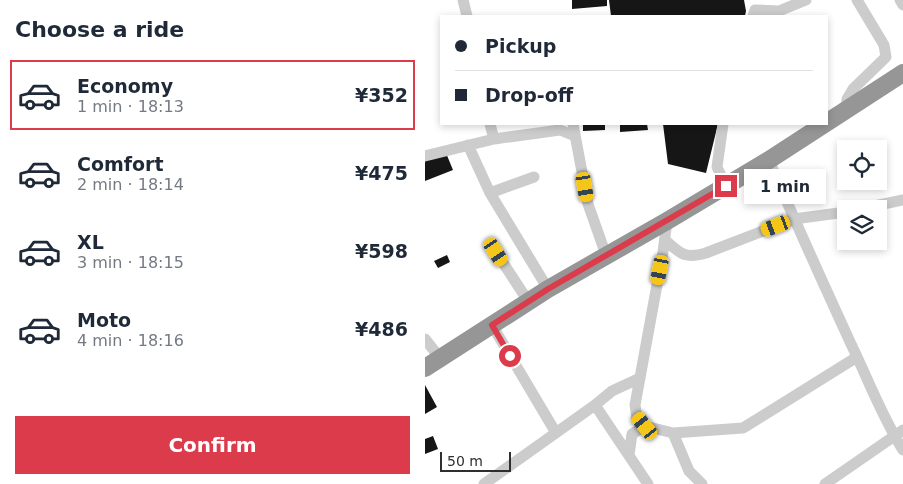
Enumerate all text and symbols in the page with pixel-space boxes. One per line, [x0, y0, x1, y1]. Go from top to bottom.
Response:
text: Choose a ride [15, 17, 184, 42]
text: Pickup [485, 35, 556, 57]
icon: car [17, 73, 62, 118]
text: Economy [77, 75, 173, 97]
text: ¥352 [355, 84, 408, 106]
text: Drop-off [485, 84, 573, 106]
text: 1 min · 18:13 [77, 97, 184, 116]
map controls [837, 140, 887, 250]
button: locate [837, 140, 887, 190]
icon: car [17, 151, 62, 196]
text: Comfort [77, 153, 164, 175]
text: ¥475 [355, 162, 408, 184]
callout: 1 min [743, 168, 826, 204]
car [575, 171, 594, 203]
text: 2 min · 18:14 [77, 175, 184, 194]
route end [715, 175, 737, 197]
text: 1 min [760, 177, 810, 196]
button: layers [837, 200, 887, 250]
car [759, 214, 792, 238]
icon: car [17, 229, 62, 274]
text: XL [77, 231, 104, 253]
car [481, 235, 510, 269]
text: ¥598 [355, 240, 408, 262]
text: 3 min · 18:15 [77, 253, 184, 272]
car [649, 254, 670, 286]
icon: car [17, 307, 62, 352]
text: Moto [77, 309, 131, 331]
text: ¥486 [355, 318, 408, 340]
text: 4 min · 18:16 [77, 331, 184, 350]
route start [499, 345, 521, 367]
car [629, 410, 660, 442]
button: Confirm [15, 416, 410, 474]
scale bar [440, 449, 511, 472]
text: 50 m [447, 453, 483, 469]

